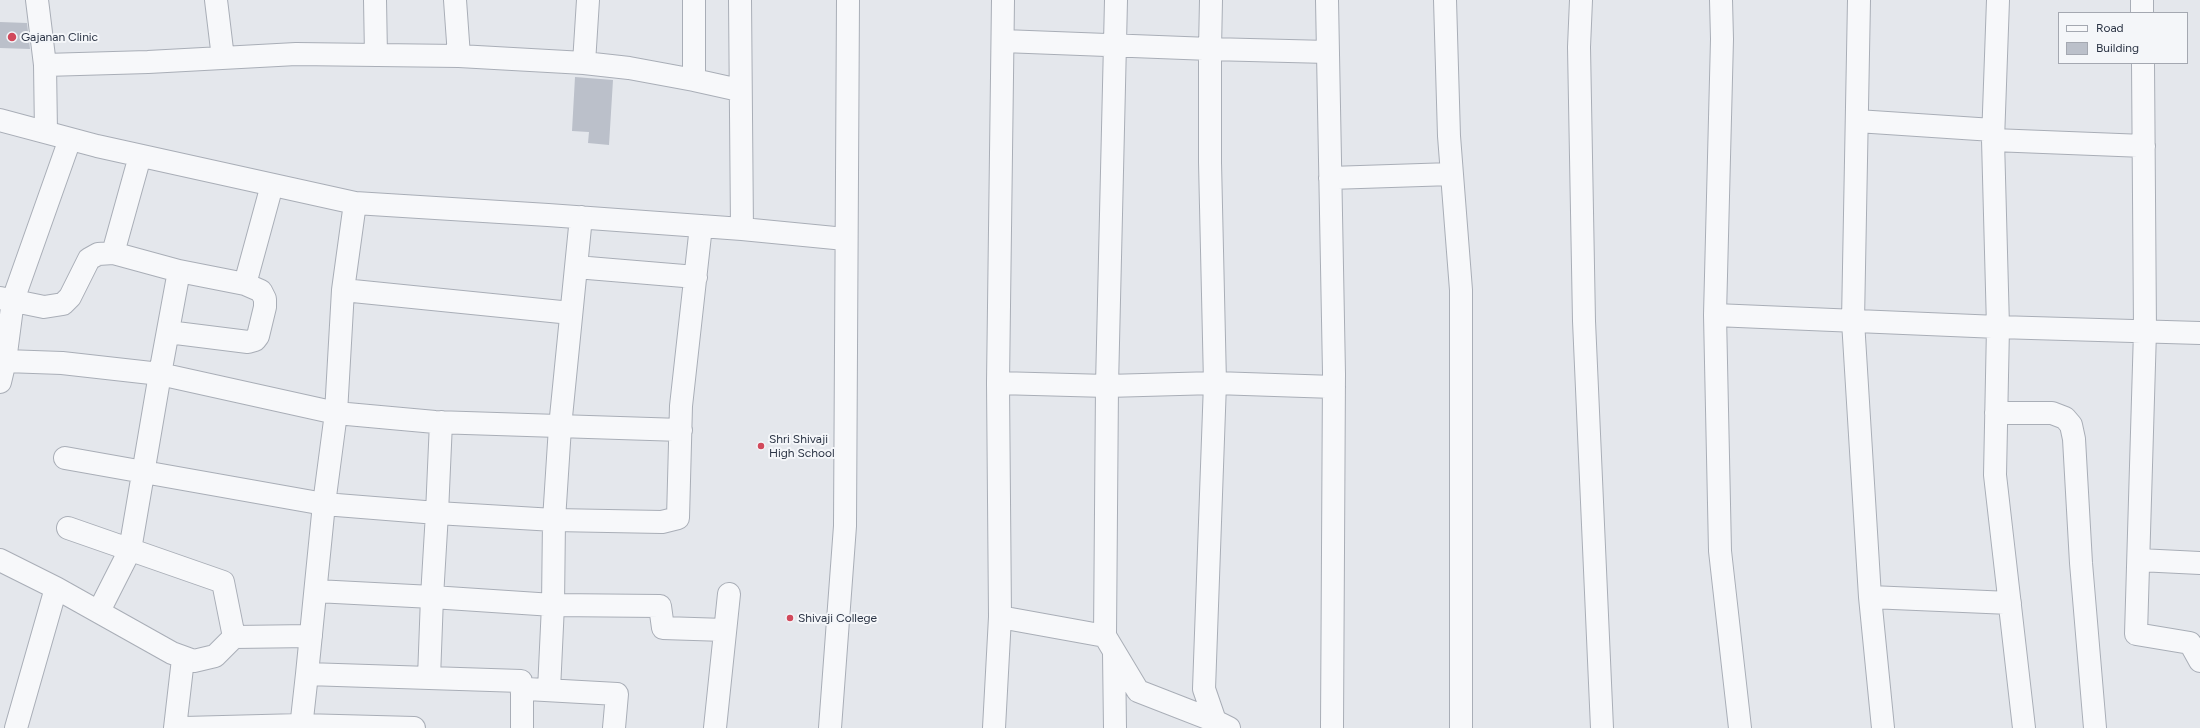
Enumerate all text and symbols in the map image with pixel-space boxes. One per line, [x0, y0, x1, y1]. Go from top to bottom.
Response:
legend [2058, 12, 2188, 64]
text: Road [2096, 21, 2124, 35]
place label: Gajanan Clinic [21, 30, 98, 44]
marker: Gajanan Clinic [6, 31, 18, 43]
text: Building [2096, 41, 2139, 55]
place label: Shri Shivaji High School [769, 432, 835, 460]
marker: Shri Shivaji High School [756, 441, 766, 451]
place label: Shivaji College [798, 611, 877, 625]
marker: Shivaji College [785, 613, 795, 623]

